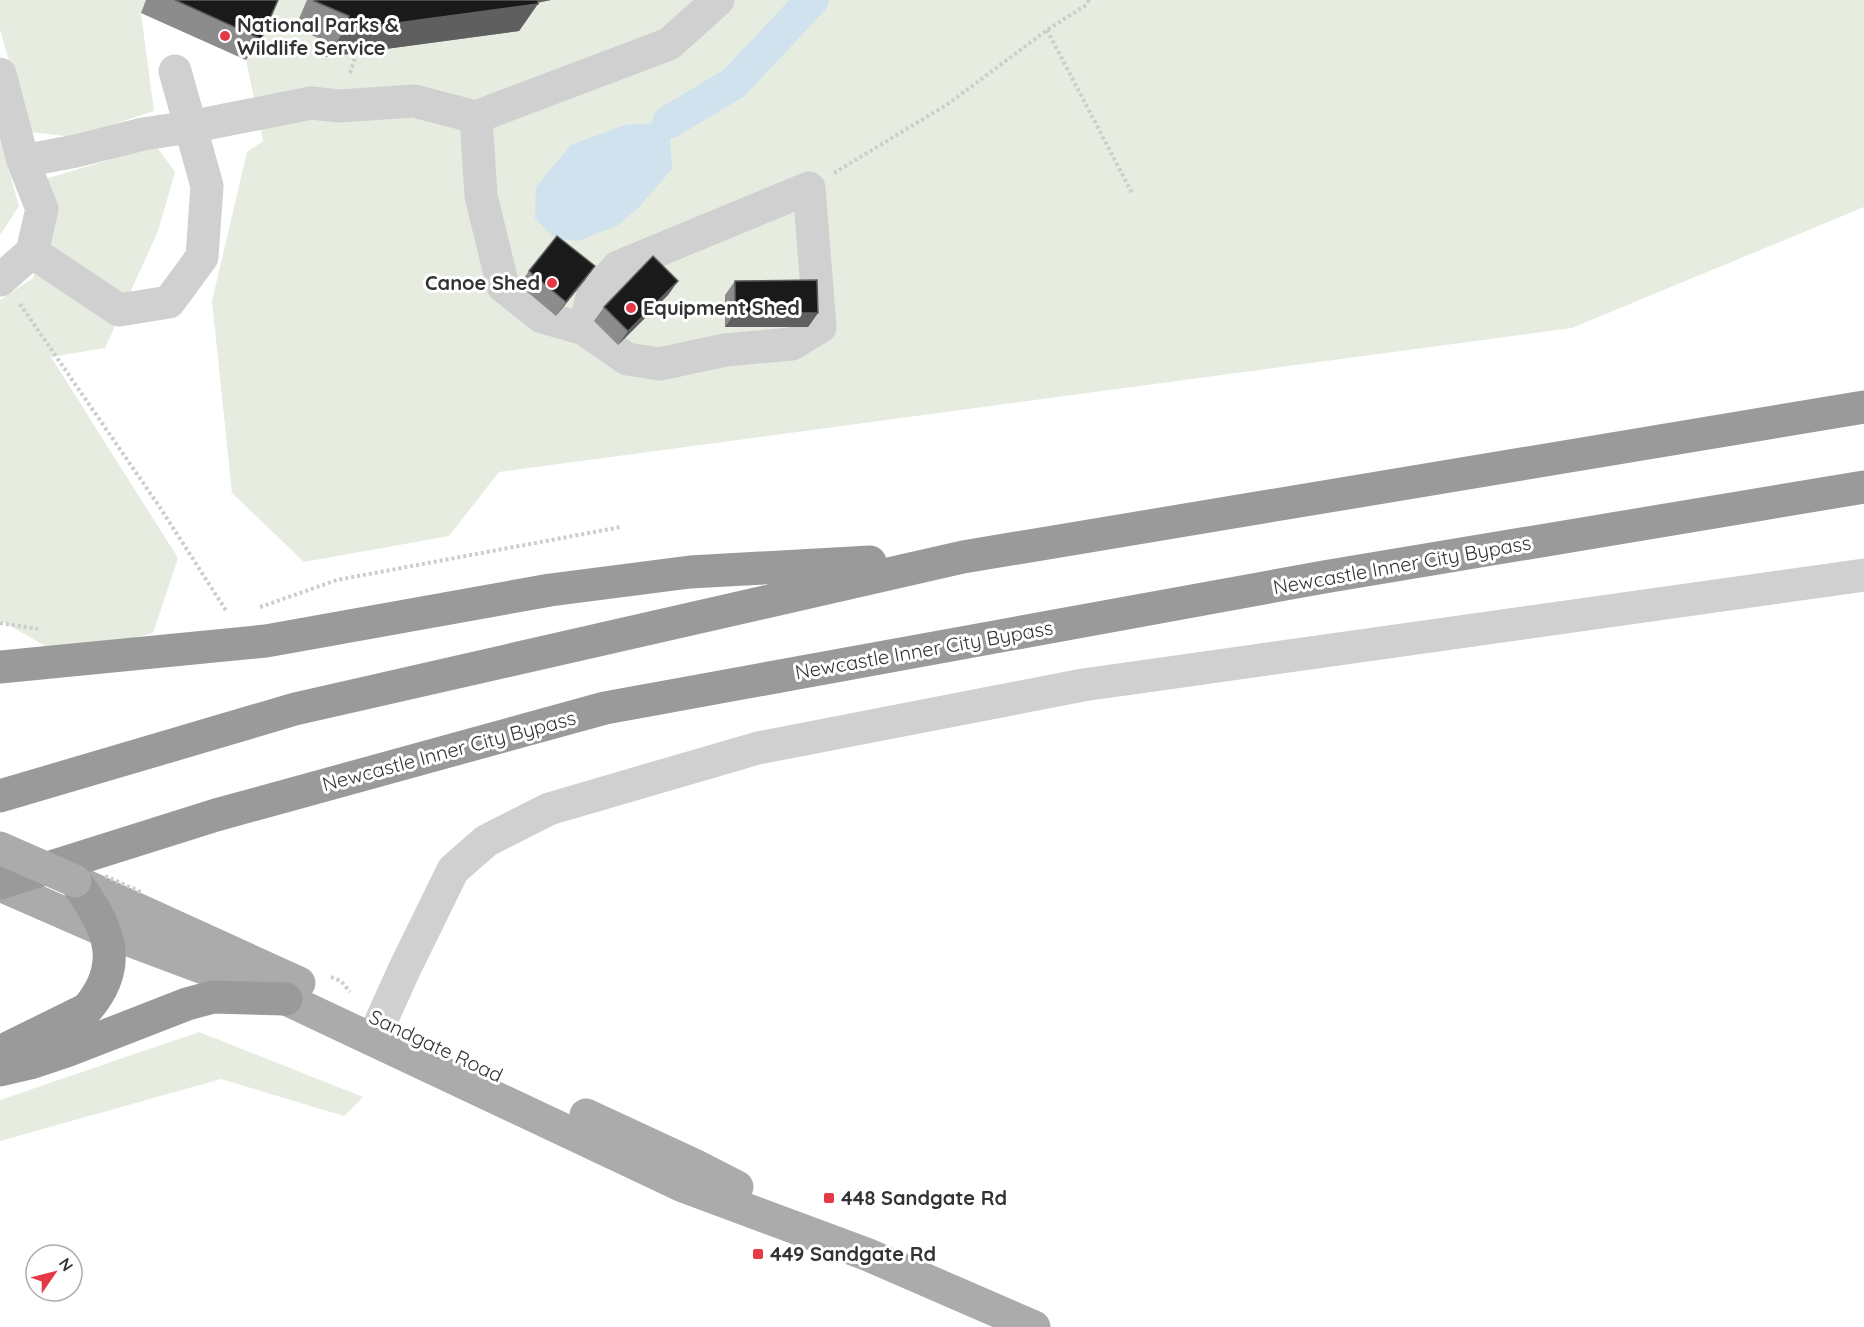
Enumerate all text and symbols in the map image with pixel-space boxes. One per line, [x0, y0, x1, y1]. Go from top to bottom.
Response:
place label: National Parks & Wildlife Service [237, 12, 399, 60]
marker: National Parks & Wildlife Service [218, 29, 232, 43]
place label: Canoe Shed [425, 270, 540, 295]
marker: Canoe Shed [545, 276, 559, 290]
place label: Equipment Shed [643, 295, 800, 320]
marker: Equipment Shed [624, 301, 638, 315]
street label: Newcastle Inner City Bypass [1271, 529, 1533, 600]
street label: Newcastle Inner City Bypass [793, 614, 1055, 685]
street label: Newcastle Inner City Bypass [319, 705, 578, 796]
street label: Sandgate Road [365, 1004, 507, 1087]
place label: 448 Sandgate Rd [841, 1185, 1007, 1210]
marker: 448 Sandgate Rd [822, 1191, 836, 1205]
place label: 449 Sandgate Rd [770, 1241, 936, 1266]
north arrow [24, 1243, 84, 1303]
marker: 449 Sandgate Rd [751, 1247, 765, 1261]
text: N [55, 1254, 78, 1275]

